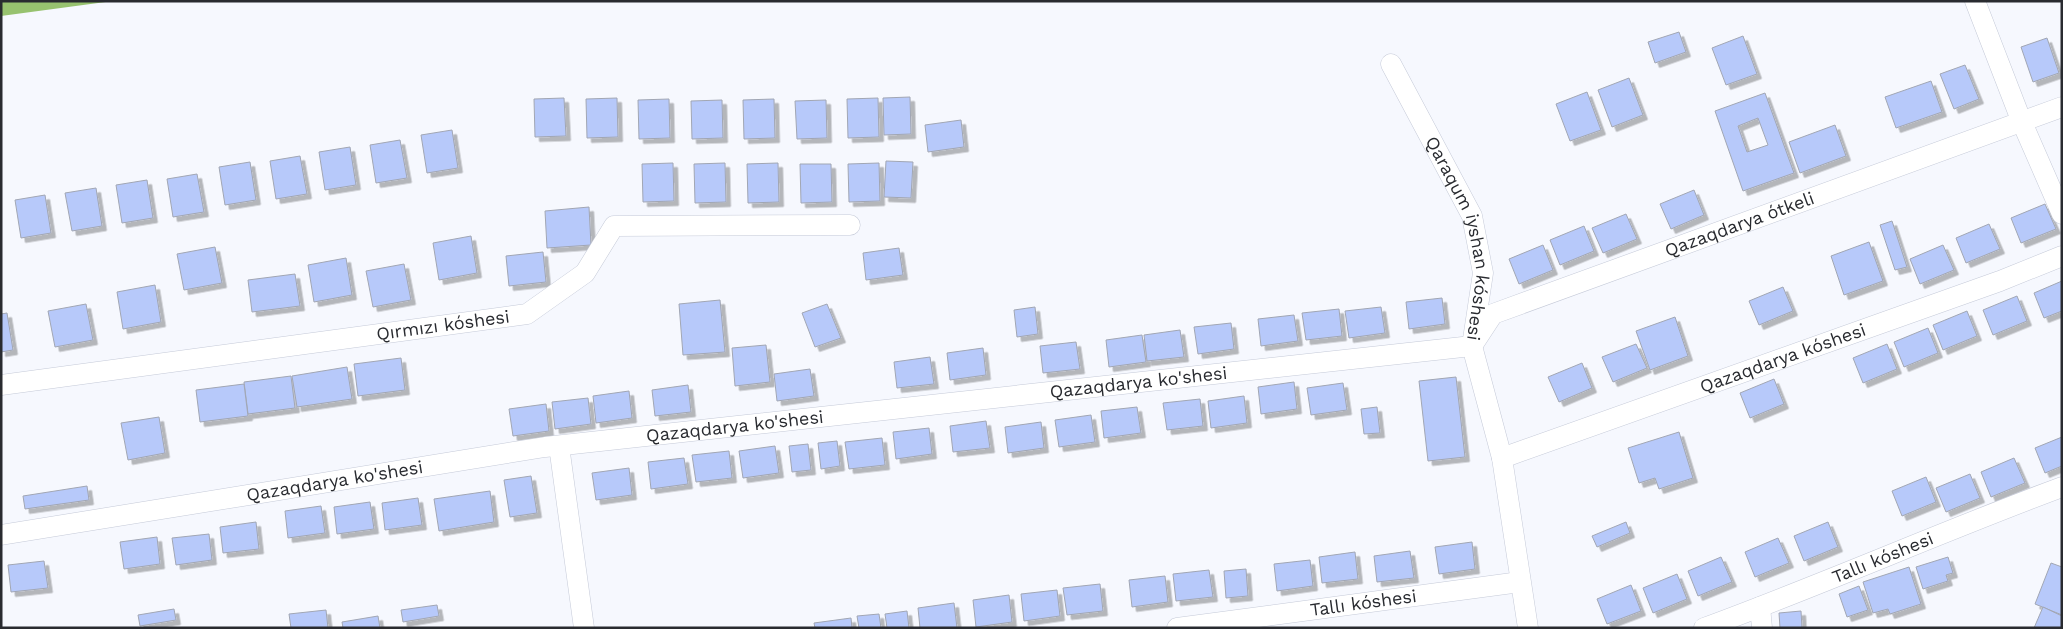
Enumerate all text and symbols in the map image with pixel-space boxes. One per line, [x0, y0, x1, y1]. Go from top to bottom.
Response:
street label: Qaraqum iyshan kóshesi [1422, 133, 1494, 342]
street label: Qazaqdarya ótkeli [1662, 187, 1817, 261]
street label: Qırmızı kóshesi [375, 305, 511, 344]
street label: Qazaqdarya kóshesi [1697, 319, 1868, 397]
street label: Qazaqdarya ko'shesi [1049, 362, 1228, 402]
street label: Qazaqdarya ko'shesi [645, 406, 825, 446]
street label: Qazaqdarya ko'shesi [245, 456, 424, 505]
street label: Tallı kóshesi [1829, 527, 1936, 587]
street label: Tallı kóshesi [1309, 585, 1418, 620]

